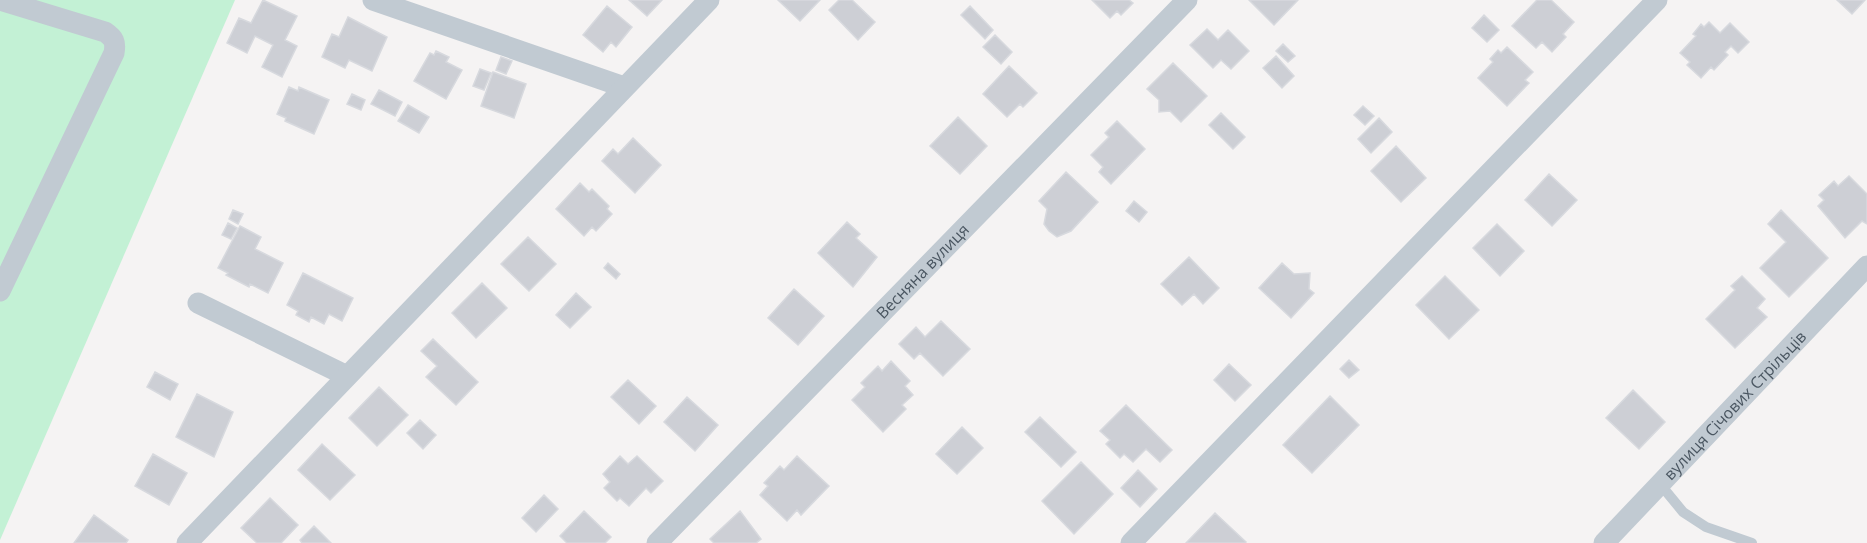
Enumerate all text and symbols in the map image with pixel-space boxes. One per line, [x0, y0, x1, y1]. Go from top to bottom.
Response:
street label: Весняна вулиця [871, 219, 974, 323]
street label: вулиця Січових Стрільців [1659, 326, 1811, 485]

